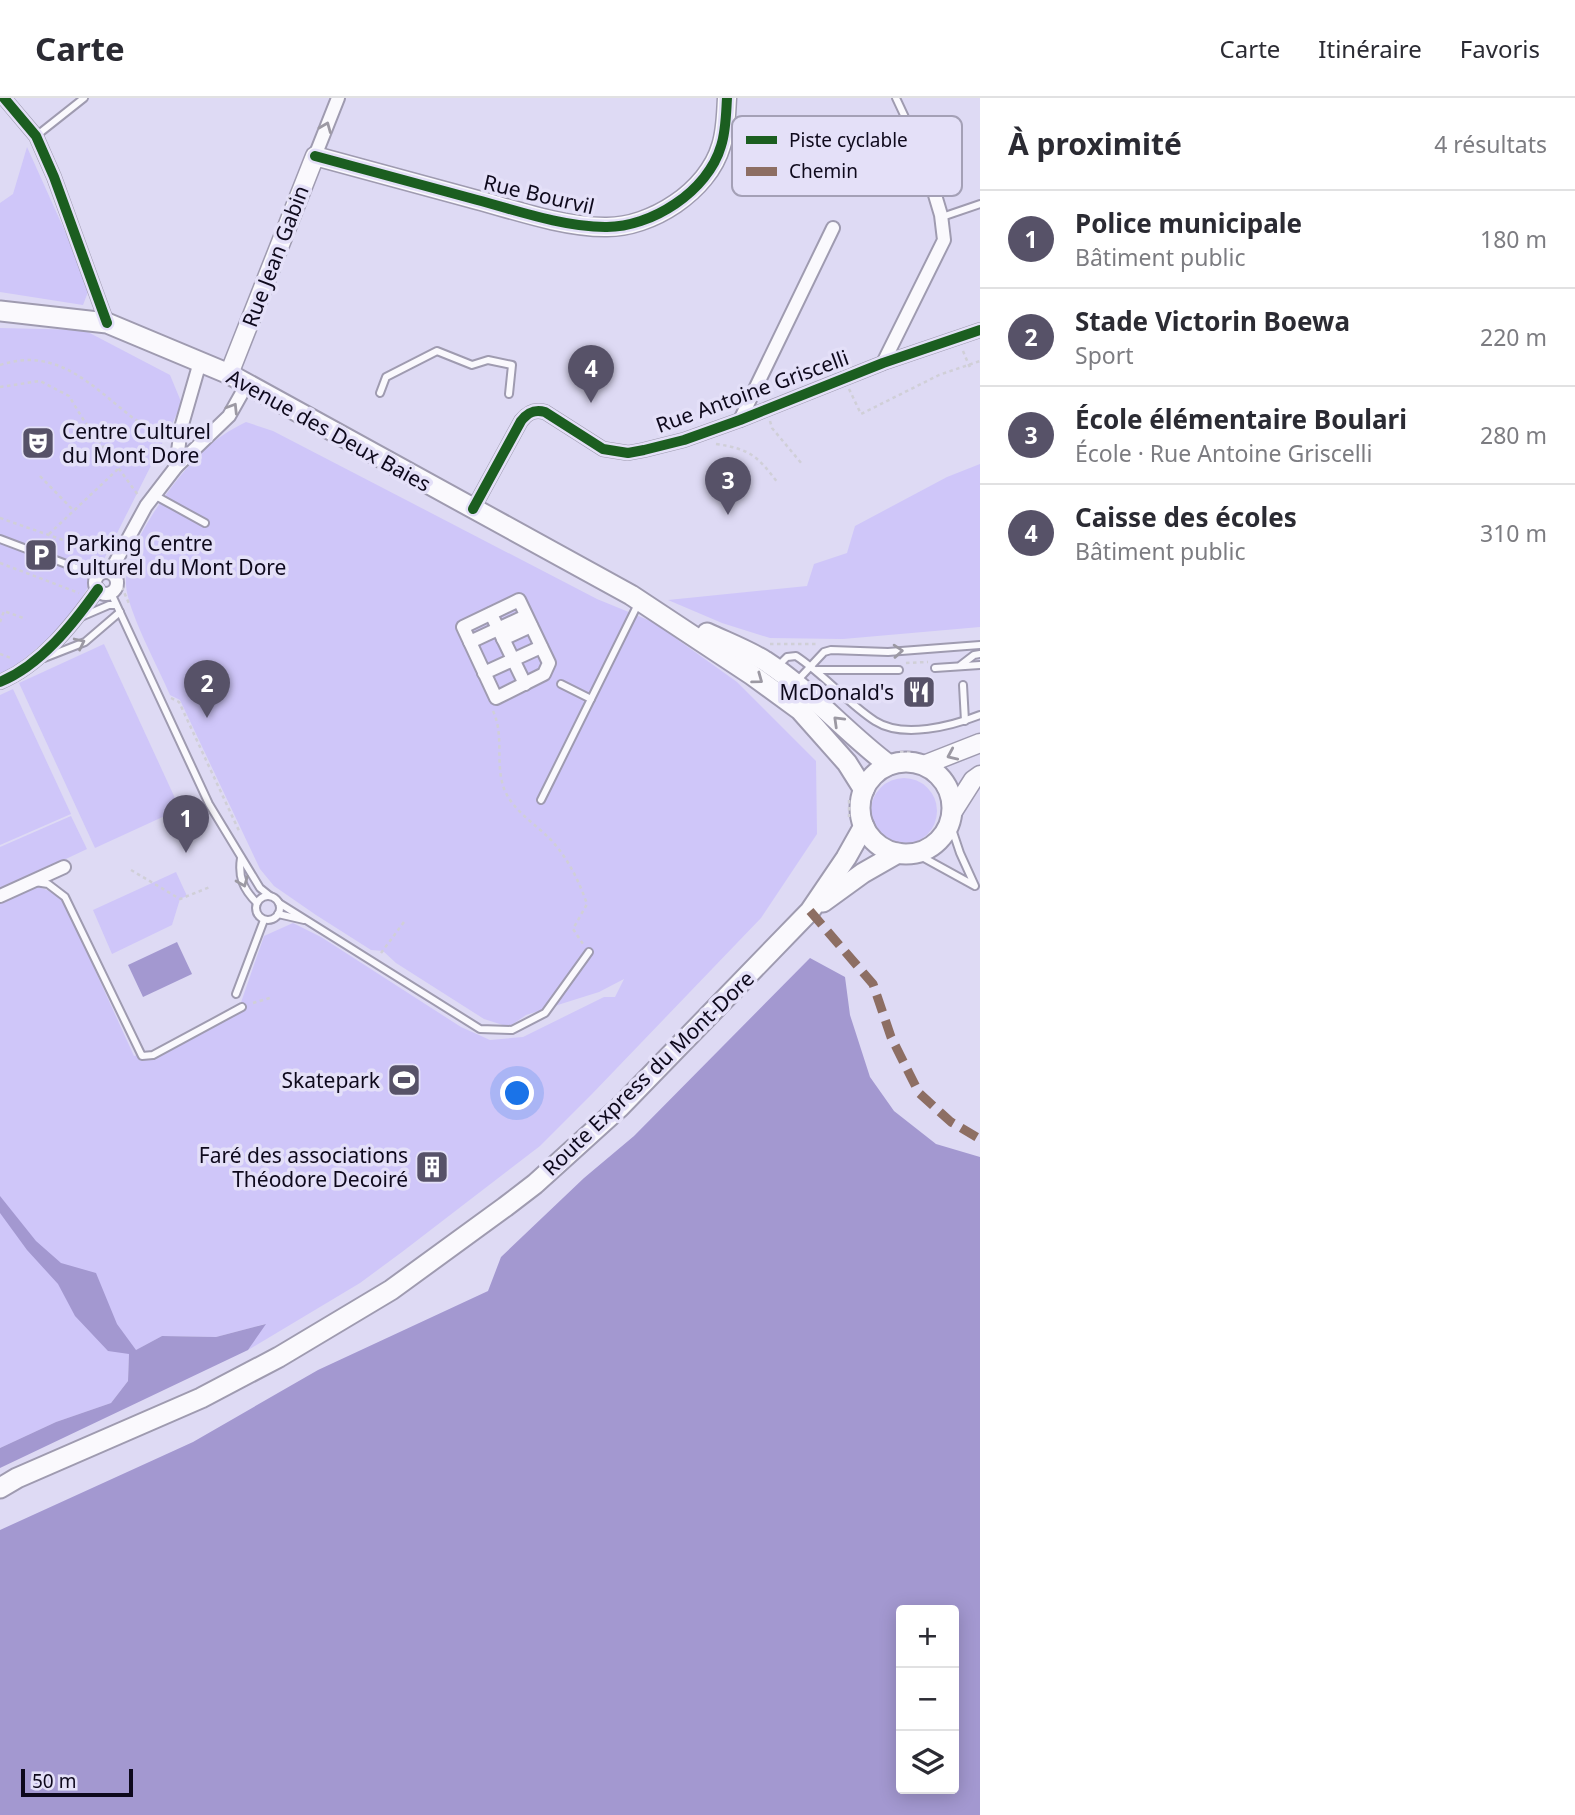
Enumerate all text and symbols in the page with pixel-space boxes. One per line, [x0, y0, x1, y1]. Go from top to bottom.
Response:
text: Carte [35, 26, 125, 71]
text: Carte [1220, 32, 1280, 65]
text: Itinéraire [1318, 32, 1422, 65]
text: Favoris [1460, 32, 1540, 65]
legend [732, 116, 962, 196]
one-way arrow [318, 122, 332, 134]
text: À proximité [1008, 123, 1182, 164]
text: Piste cyclable [789, 127, 908, 153]
text: 4 résultats [1434, 128, 1547, 160]
text: Chemin [789, 158, 858, 184]
street label: Rue Bourvil [481, 168, 597, 220]
street label: Rue Jean Gabin [235, 181, 315, 331]
text: Police municipale [1075, 205, 1302, 241]
text: 1 [1024, 223, 1038, 255]
text: 180 m [1480, 223, 1547, 255]
text: Bâtiment public [1075, 241, 1245, 273]
text: Stade Victorin Boewa [1075, 303, 1350, 339]
text: 2 [1024, 321, 1038, 353]
text: 220 m [1480, 321, 1547, 353]
text: Sport [1075, 339, 1134, 371]
street label: Rue Antoine Griscelli [652, 343, 852, 439]
pin: 4 [568, 345, 614, 403]
street label: Avenue des Deux Baies [222, 362, 436, 498]
text: École élémentaire Boulari [1075, 401, 1407, 437]
one-way arrow [224, 403, 237, 416]
place label: Centre Culturel du Mont Dore [62, 417, 211, 469]
text: 3 [1024, 419, 1038, 451]
text: 280 m [1480, 419, 1547, 451]
theatre icon: Centre Culturel du Mont Dore [19, 424, 57, 462]
text: École · Rue Antoine Griscelli [1075, 437, 1372, 469]
pin: 3 [705, 457, 751, 515]
text: Caisse des écoles [1075, 499, 1297, 535]
text: 4 [1024, 517, 1038, 549]
text: 310 m [1480, 517, 1547, 549]
place label: Parking Centre Culturel du Mont Dore [66, 529, 286, 581]
text: Bâtiment public [1075, 535, 1245, 567]
parking icon: Parking Centre Culturel du Mont Dore [22, 536, 60, 574]
one-way arrow [73, 637, 85, 651]
one-way arrow [893, 644, 904, 659]
pin: 2 [184, 660, 230, 718]
one-way arrow [750, 671, 763, 683]
restaurant icon: McDonald's [900, 673, 938, 711]
place label: McDonald's [780, 678, 894, 706]
one-way arrow [833, 716, 846, 729]
one-way arrow [947, 747, 959, 761]
pin: 1 [163, 795, 209, 853]
one-way arrow [235, 875, 249, 887]
street label: Route Express du Mont-Dore [536, 964, 760, 1182]
sports icon: Skatepark [385, 1061, 423, 1099]
place label: Skatepark [281, 1066, 381, 1094]
your location [500, 1076, 534, 1110]
place label: Faré des associations Théodore Decoiré [199, 1141, 408, 1193]
building icon: Faré des associations Théodore Decoiré [413, 1148, 451, 1186]
map controls [896, 1605, 959, 1794]
button: + [896, 1605, 959, 1668]
button: − [896, 1668, 959, 1731]
button: layers [896, 1731, 959, 1794]
scale bar [21, 1766, 133, 1798]
text: 50 m [32, 1768, 76, 1794]

